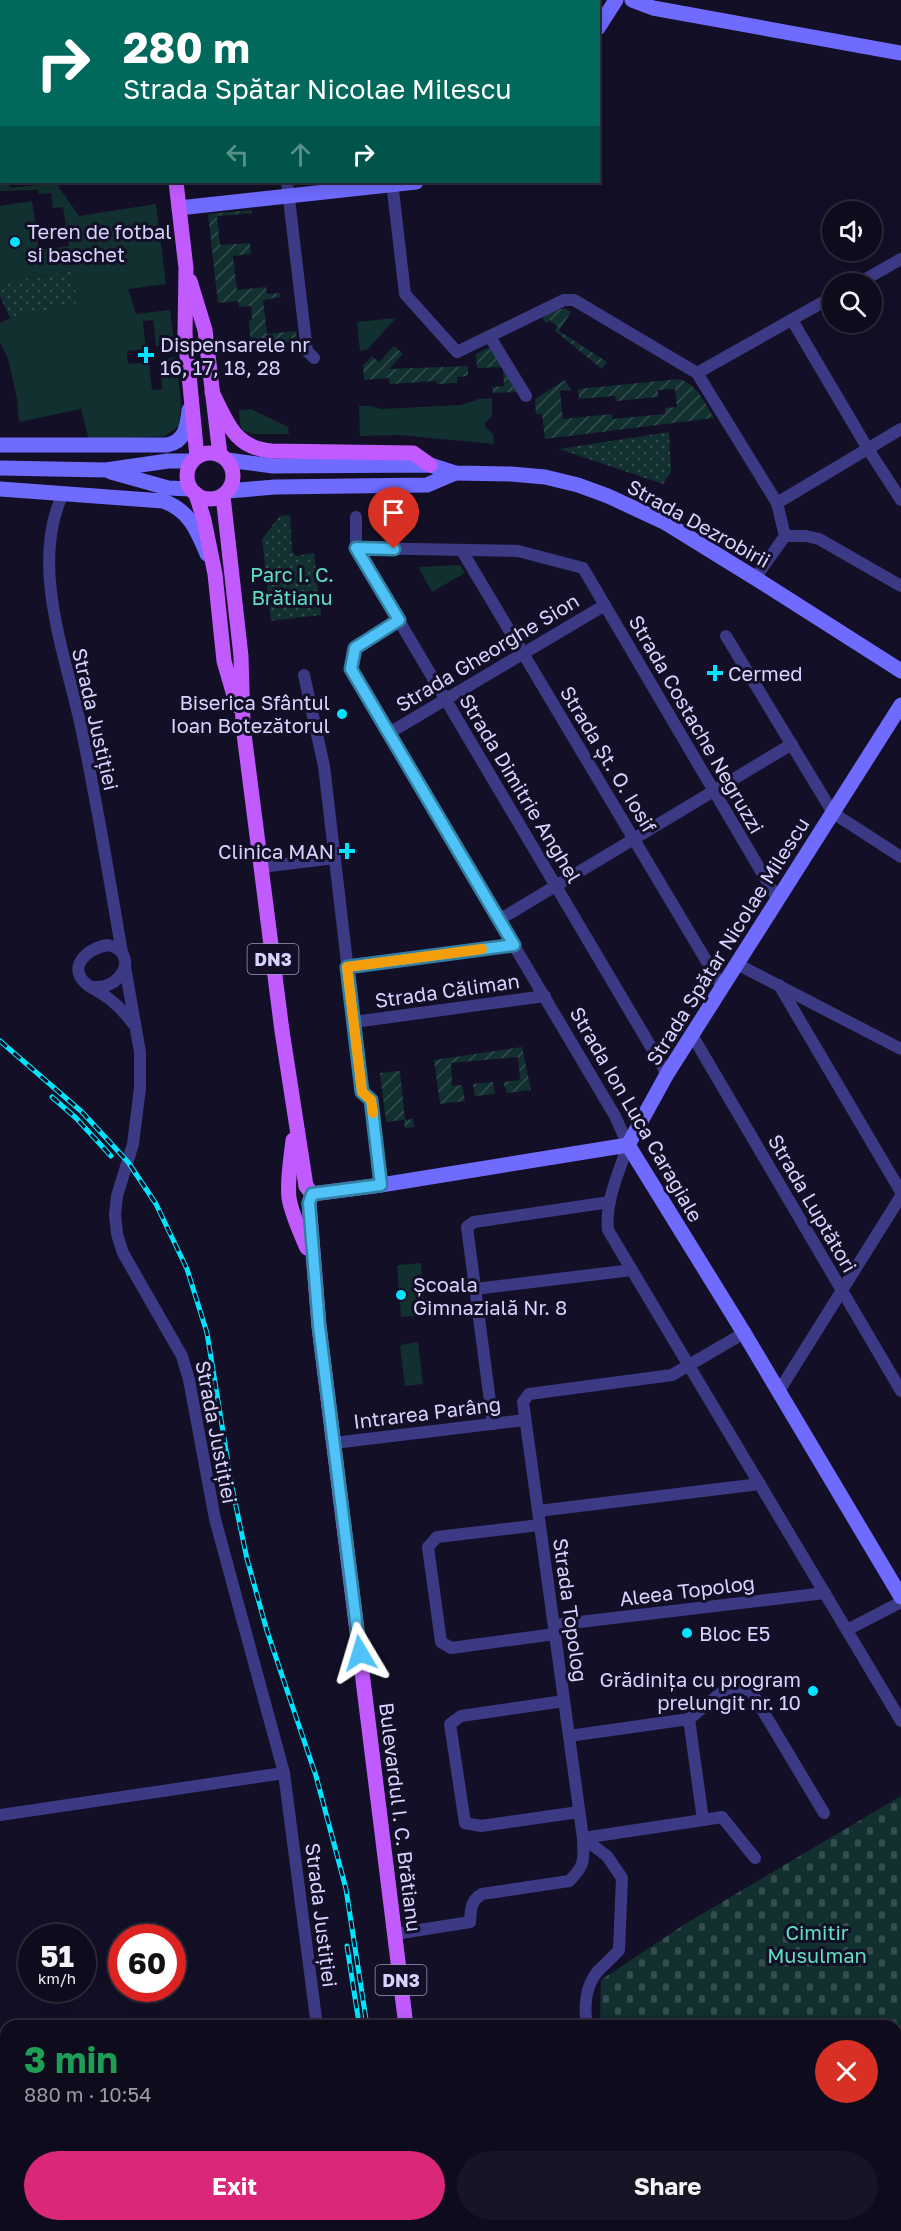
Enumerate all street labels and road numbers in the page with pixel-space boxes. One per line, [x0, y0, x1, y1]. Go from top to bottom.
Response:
street label: Strada Dezrobirii [623, 474, 775, 572]
street label: Strada Gheorghe Sion [391, 588, 583, 716]
street label: Strada Costache Negruzzi [625, 611, 769, 837]
street label: Strada Justiției [67, 645, 124, 793]
street label: Strada Șt. O. Iosif [555, 681, 662, 837]
street label: Strada Dimitrie Anghel [455, 689, 587, 887]
street label: Strada Spătar Nicolae Milescu [641, 813, 813, 1069]
road number: DN3 [248, 944, 298, 974]
street label: Strada Căliman [373, 968, 521, 1012]
street label: Strada Ion Luca Caragiale [566, 1002, 708, 1226]
street label: Strada Luptători [764, 1130, 862, 1276]
street label: Strada Justiției [190, 1358, 243, 1506]
street label: Intrarea Parâng [352, 1391, 502, 1433]
street label: Strada Topolog [549, 1536, 593, 1684]
street label: Aleea Topolog [618, 1570, 756, 1610]
street label: Bulevardul I. C. Brătianu [375, 1701, 427, 1933]
street label: Strada Justiției [300, 1841, 343, 1989]
road number: DN3 [376, 1965, 426, 1995]

